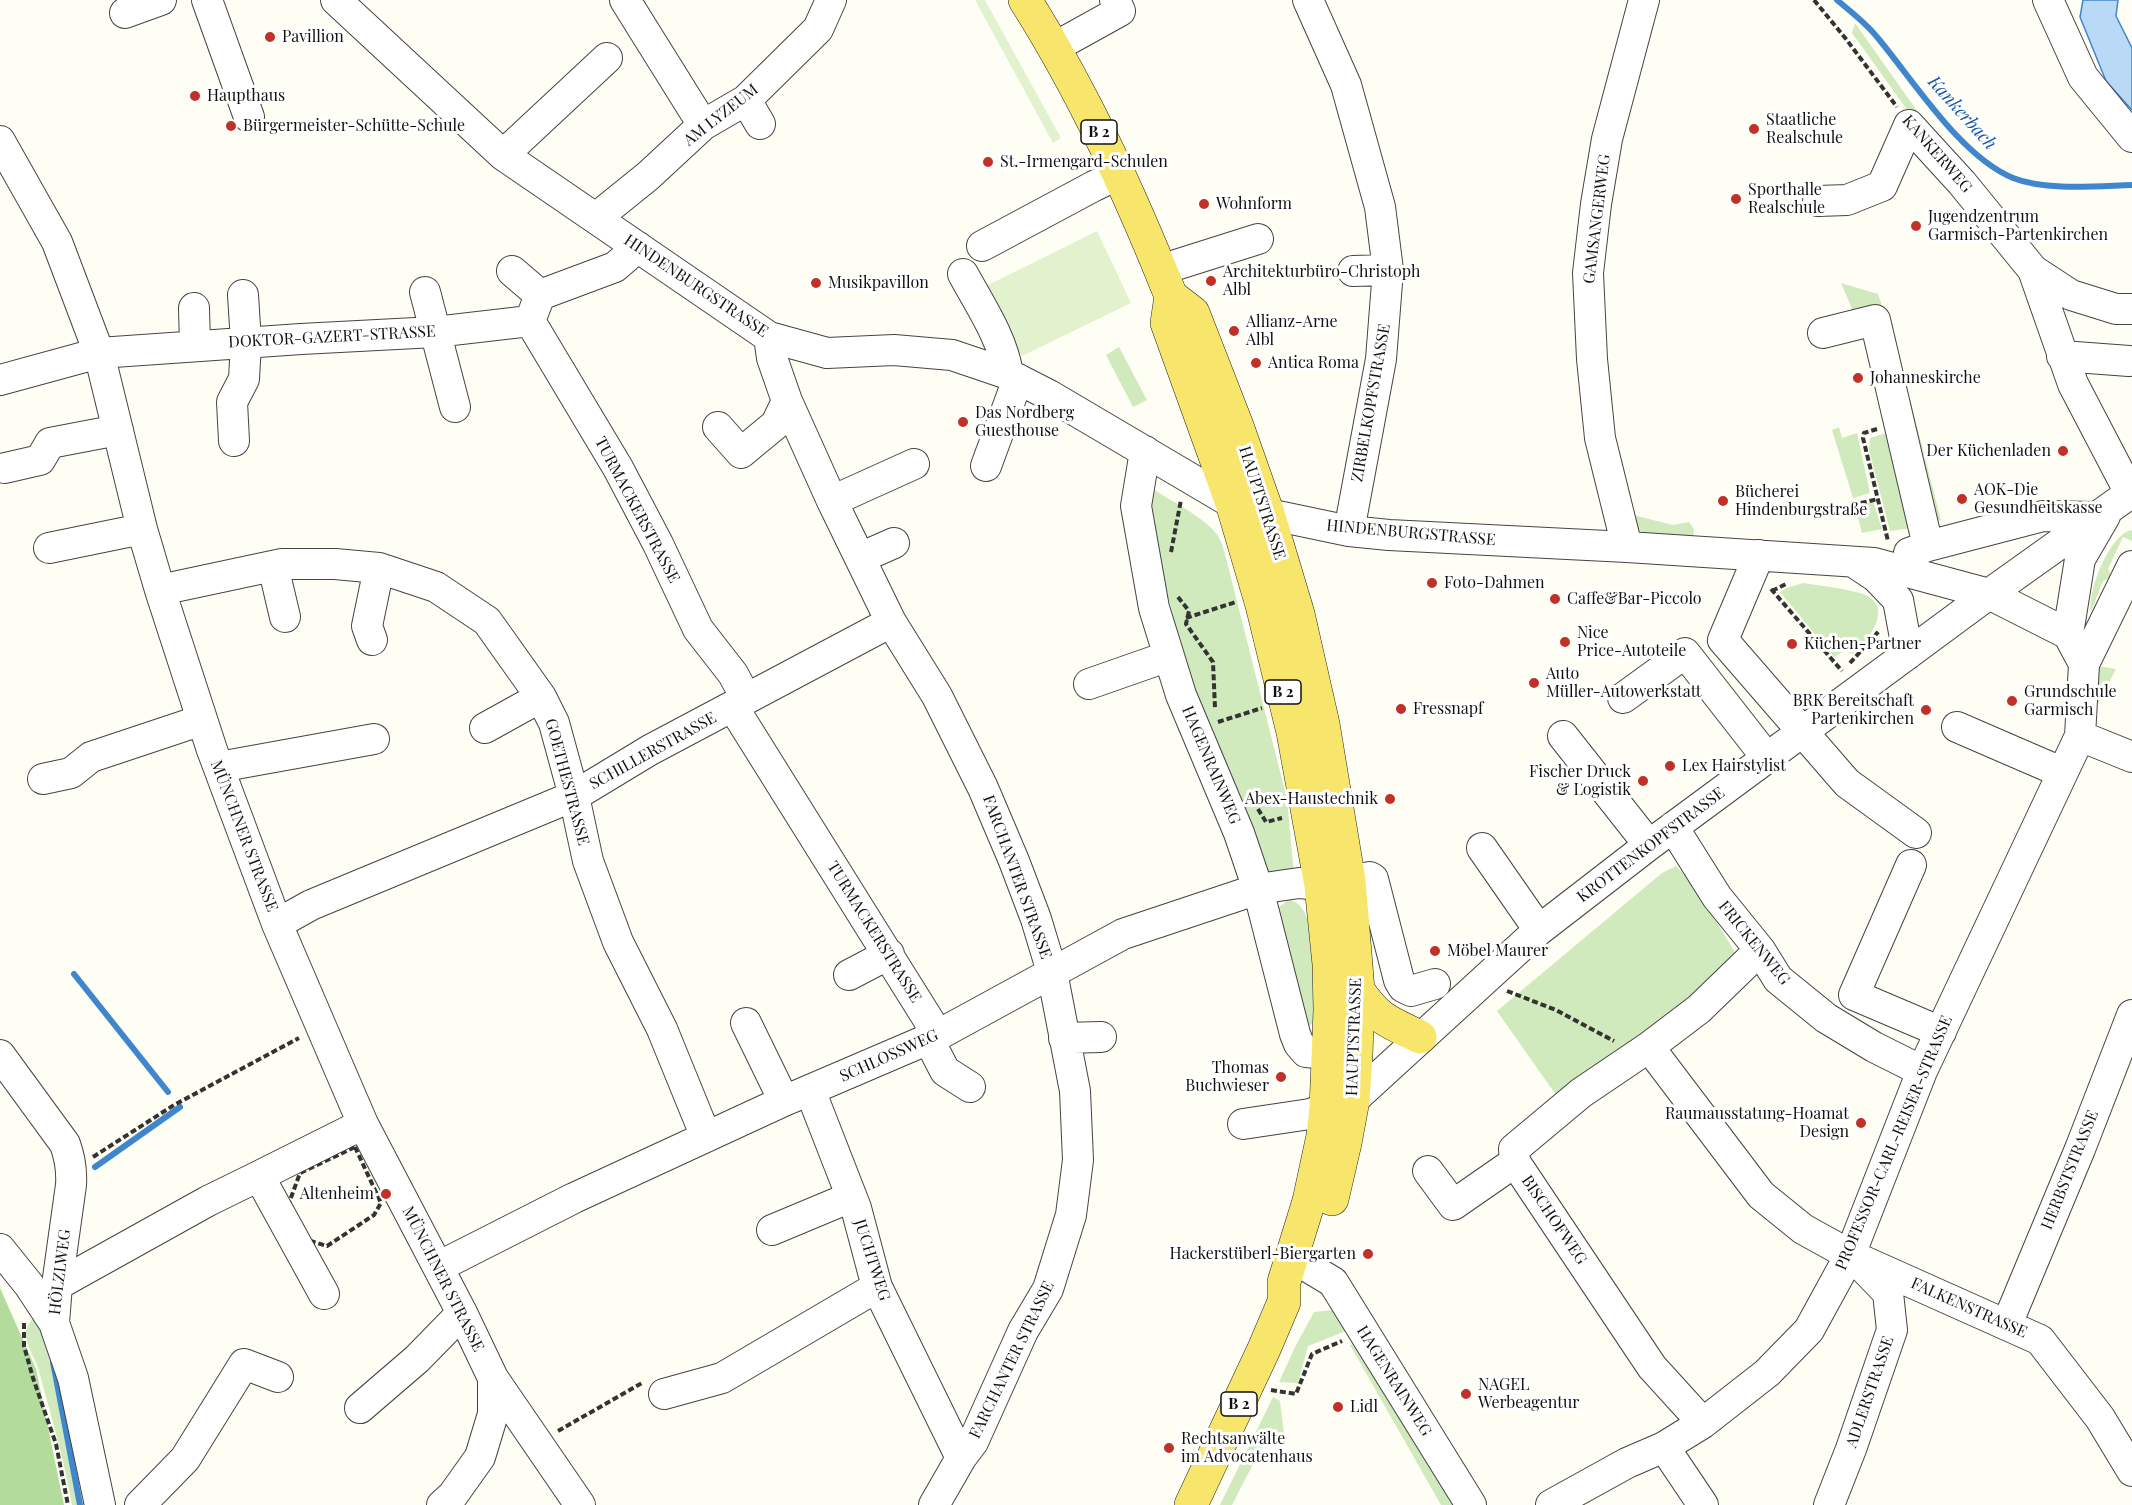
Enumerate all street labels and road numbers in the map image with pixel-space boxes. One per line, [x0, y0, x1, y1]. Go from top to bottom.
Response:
street label: AM LYZEUM [680, 80, 762, 150]
street label: KANKERWEG [1898, 111, 1976, 197]
road number: B 2 [1081, 120, 1117, 144]
street label: GAMSANGERWEG [1580, 153, 1614, 285]
street label: HINDENBURGSTRASSE [620, 231, 772, 341]
street label: DOKTOR-GAZERT-STRASSE [228, 322, 436, 352]
street label: ZIRBELKOPFSTRASSE [1348, 322, 1394, 484]
street label: TURMACKERSTRASSE [590, 434, 684, 586]
street label: HAUPTSTRASSE [1235, 444, 1289, 562]
street label: HINDENBURGSTRASSE [1326, 516, 1496, 550]
road number: B 2 [1265, 680, 1301, 704]
street label: HAGENRAINWEG [1177, 703, 1245, 827]
street label: SCHILLERSTRASSE [586, 708, 720, 794]
street label: GOETHESTRASSE [541, 716, 593, 848]
street label: MÜNCHNER STRASSE [206, 758, 282, 914]
street label: KROTTENKOPFSTRASSE [1574, 783, 1728, 907]
street label: FARCHANTER STRASSE [978, 793, 1056, 961]
street label: TURMACKERSTRASSE [823, 858, 925, 1006]
street label: FRICKENWEG [1714, 897, 1794, 989]
street label: HAUPTSTRASSE [1342, 977, 1366, 1097]
street label: PROFESSOR-CARL-REISER-STRASSE [1832, 1013, 1956, 1273]
street label: SCHLOSSWEG [837, 1026, 941, 1086]
street label: HERBSTSTRASSE [2037, 1108, 2103, 1232]
street label: BISCHOFWEG [1517, 1172, 1591, 1268]
street label: MÜNCHNER STRASSE [398, 1203, 488, 1355]
street label: JUCHTWEG [850, 1217, 894, 1303]
street label: HÖLZLWEG [45, 1228, 75, 1316]
street label: FALKENSTRASSE [1908, 1274, 2030, 1342]
street label: FARCHANTER STRASSE [966, 1278, 1058, 1442]
street label: HAGENRAINWEG [1352, 1322, 1436, 1440]
street label: ADLERSTRASSE [1842, 1334, 1898, 1450]
road number: B 2 [1221, 1392, 1257, 1416]

